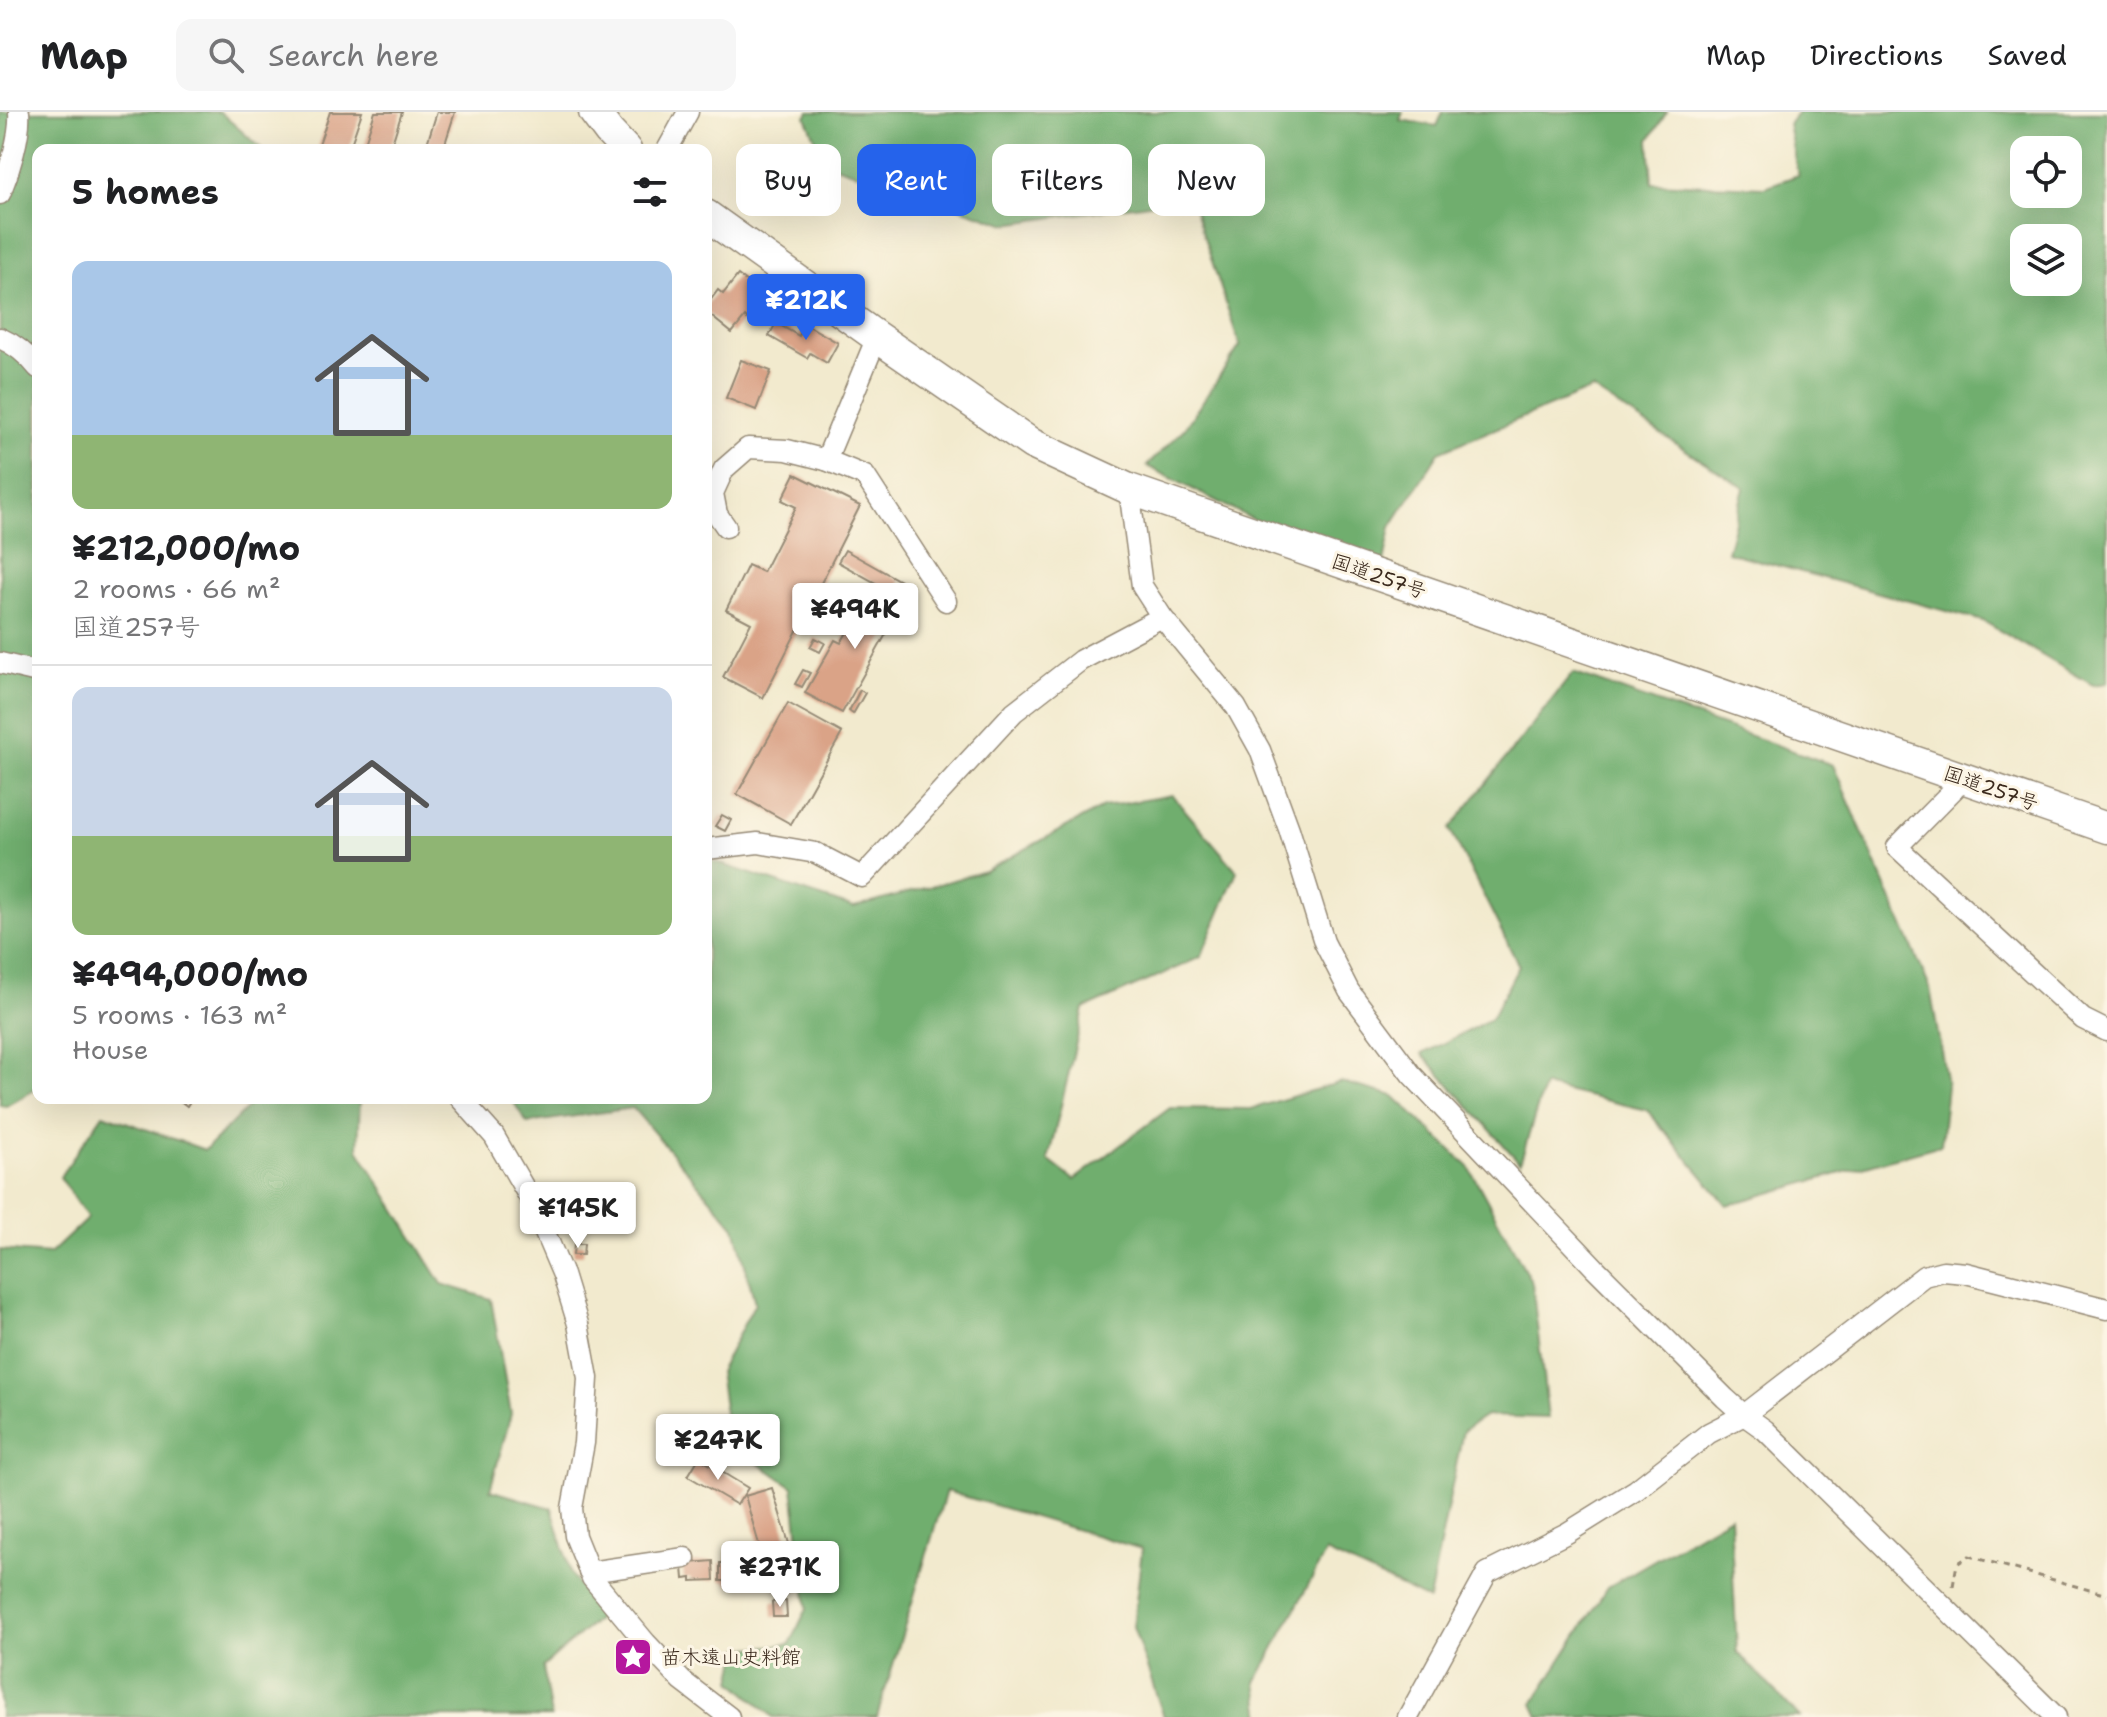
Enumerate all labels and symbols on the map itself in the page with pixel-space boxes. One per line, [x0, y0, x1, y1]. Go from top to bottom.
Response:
pin: ¥212K [750, 274, 862, 342]
street label: 国道257号 [1328, 548, 1430, 604]
pin: ¥494K [799, 583, 911, 651]
street label: 国道257号 [1940, 760, 2042, 816]
pin: ¥145K [522, 1182, 634, 1250]
pin: ¥247K [662, 1414, 774, 1482]
pin: ¥271K [724, 1541, 836, 1609]
place icon: 苗木遠山史料館 [612, 1636, 654, 1678]
place label: 苗木遠山史料館 [661, 1644, 801, 1670]

